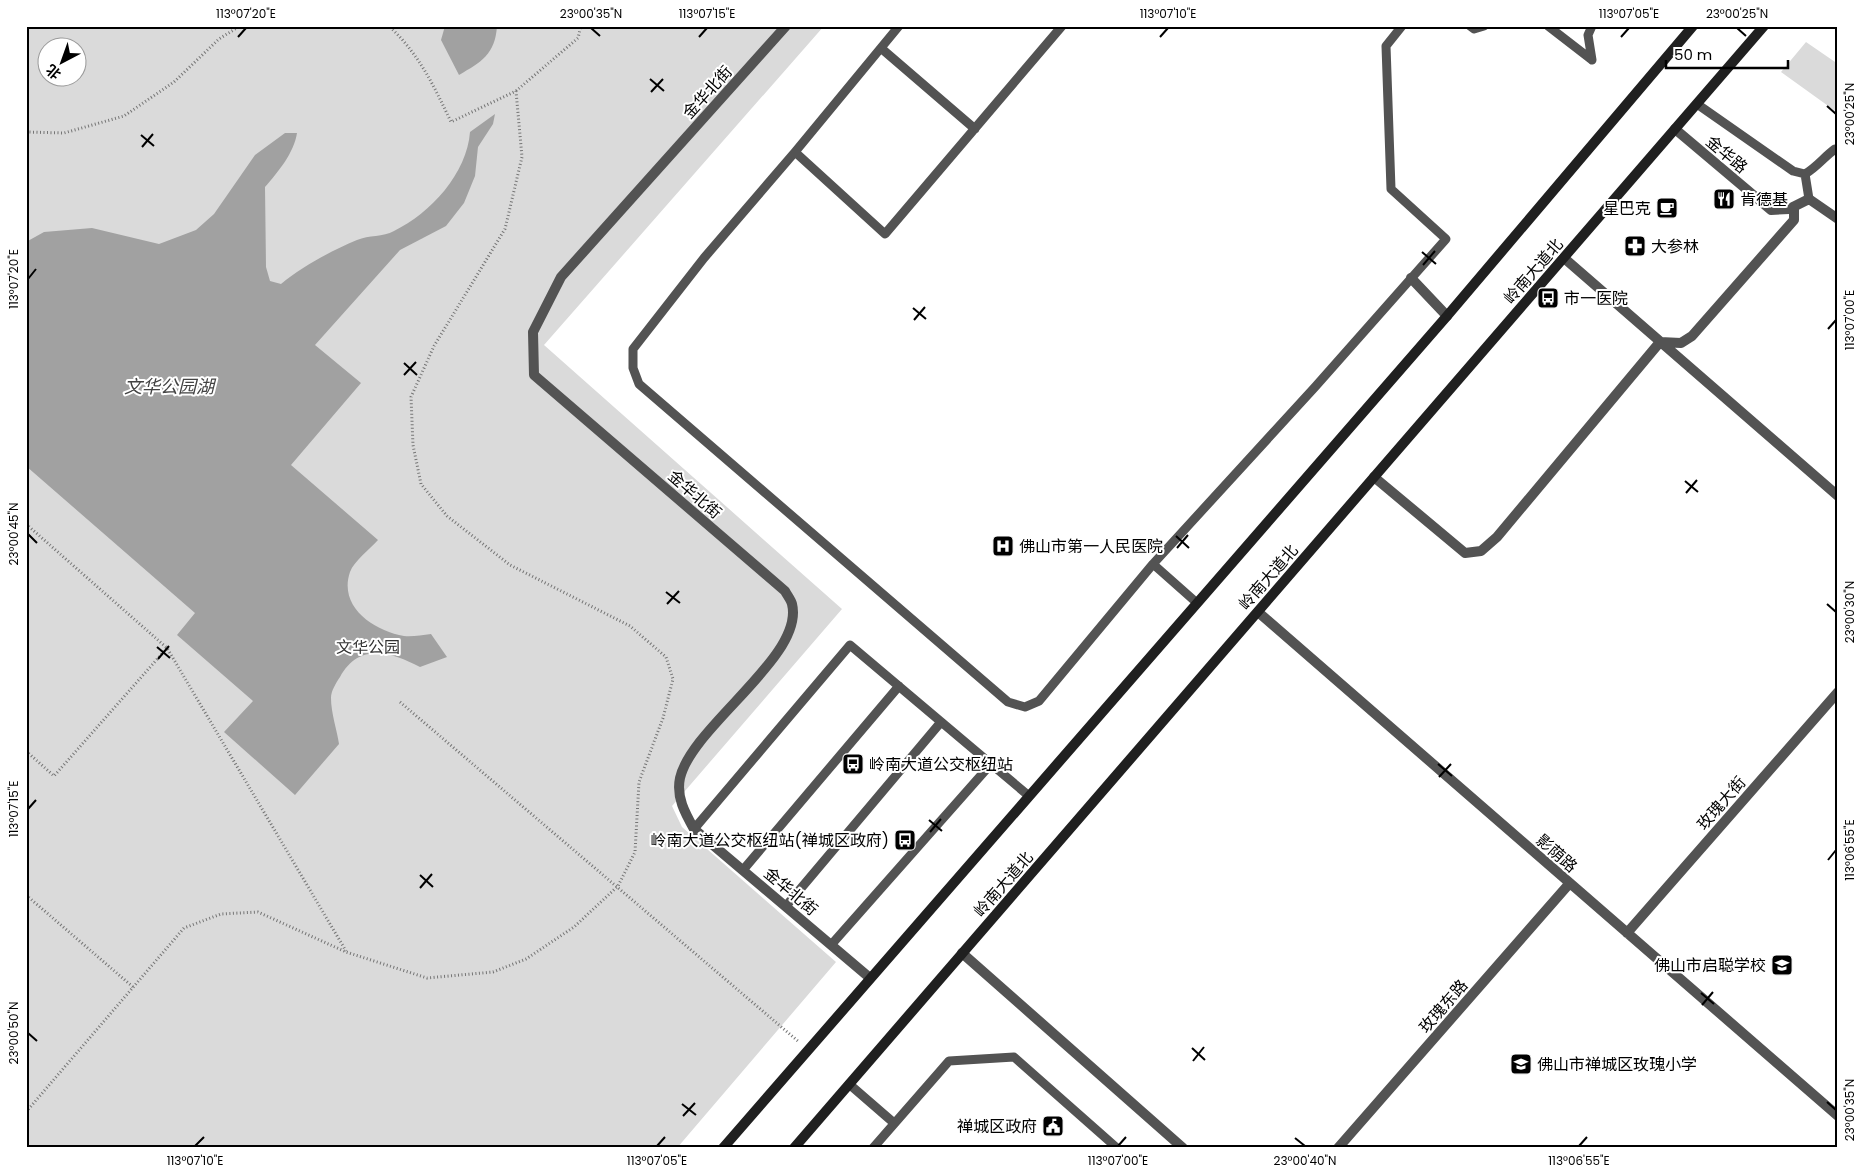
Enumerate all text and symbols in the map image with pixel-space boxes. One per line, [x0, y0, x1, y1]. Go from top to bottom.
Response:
text: 113°07'20"E [216, 5, 276, 22]
text: 23°00'35"N [560, 5, 622, 22]
text: 113°07'15"E [679, 5, 735, 22]
text: 113°07'10"E [1140, 5, 1196, 22]
text: 113°07'05"E [1599, 5, 1659, 22]
text: 23°00'25"N [1706, 5, 1768, 22]
north arrow [38, 38, 88, 88]
scale bar [1666, 38, 1789, 70]
text: 50 m [1674, 44, 1712, 65]
text: 北 [42, 60, 65, 84]
street label: 金华北街 [677, 61, 737, 124]
text: 23°00'25"N [1841, 83, 1858, 145]
street label: 金华路 [1701, 130, 1752, 179]
restaurant icon: 肯德基 [1712, 187, 1736, 211]
place label: 肯德基 [1740, 188, 1788, 211]
cafe icon: 星巴克 [1655, 196, 1679, 220]
place label: 星巴克 [1603, 197, 1651, 220]
street label: 岭南大道北 [1498, 234, 1568, 309]
pharmacy icon: 大参林 [1623, 234, 1647, 258]
place label: 大参林 [1651, 235, 1699, 258]
text: 113°07'20"E [5, 249, 22, 309]
bus stop icon: 市一医院 [1536, 286, 1560, 310]
place label: 市一医院 [1564, 287, 1628, 310]
text: 113°07'00"E [1841, 290, 1858, 350]
water label: 文华公园湖 [124, 374, 217, 399]
street label: 金华北街 [663, 465, 726, 524]
text: 23°00'45"N [5, 503, 22, 565]
hospital icon: 佛山市第一人民医院 [991, 534, 1015, 558]
place label: 佛山市第一人民医院 [1019, 535, 1163, 558]
street label: 岭南大道北 [1233, 540, 1303, 615]
text: 23°00'30"N [1841, 581, 1858, 643]
park label: 文华公园 [336, 636, 400, 659]
bus stop icon: 岭南大道公交枢纽站 [841, 752, 865, 776]
place label: 岭南大道公交枢纽站 [869, 753, 1013, 776]
street label: 玫瑰大街 [1692, 772, 1751, 835]
text: 113°07'15"E [5, 781, 22, 837]
text: 113°06'55"E [1841, 819, 1858, 881]
bus stop icon: 岭南大道公交枢纽站(禅城区政府) [893, 828, 917, 852]
place label: 岭南大道公交枢纽站(禅城区政府) [650, 829, 889, 852]
street label: 影荫路 [1531, 829, 1582, 878]
street label: 岭南大道北 [968, 847, 1038, 922]
street label: 金华北街 [759, 862, 823, 921]
school or university icon: 佛山市启聪学校 [1770, 953, 1794, 977]
place label: 佛山市启聪学校 [1654, 954, 1766, 977]
street label: 玫瑰东路 [1414, 975, 1473, 1038]
text: 23°00'50"N [5, 1002, 22, 1064]
school or university icon: 佛山市禅城区玫瑰小学 [1509, 1052, 1533, 1076]
place label: 佛山市禅城区玫瑰小学 [1537, 1053, 1697, 1076]
text: 23°00'35"N [1841, 1079, 1858, 1141]
public building icon: 禅城区政府 [1041, 1114, 1065, 1138]
place label: 禅城区政府 [957, 1115, 1037, 1138]
text: 113°07'10"E [167, 1152, 223, 1169]
text: 113°07'05"E [627, 1152, 687, 1169]
text: 113°07'00"E [1088, 1152, 1148, 1169]
text: 23°00'40"N [1274, 1152, 1336, 1169]
text: 113°06'55"E [1548, 1152, 1610, 1169]

